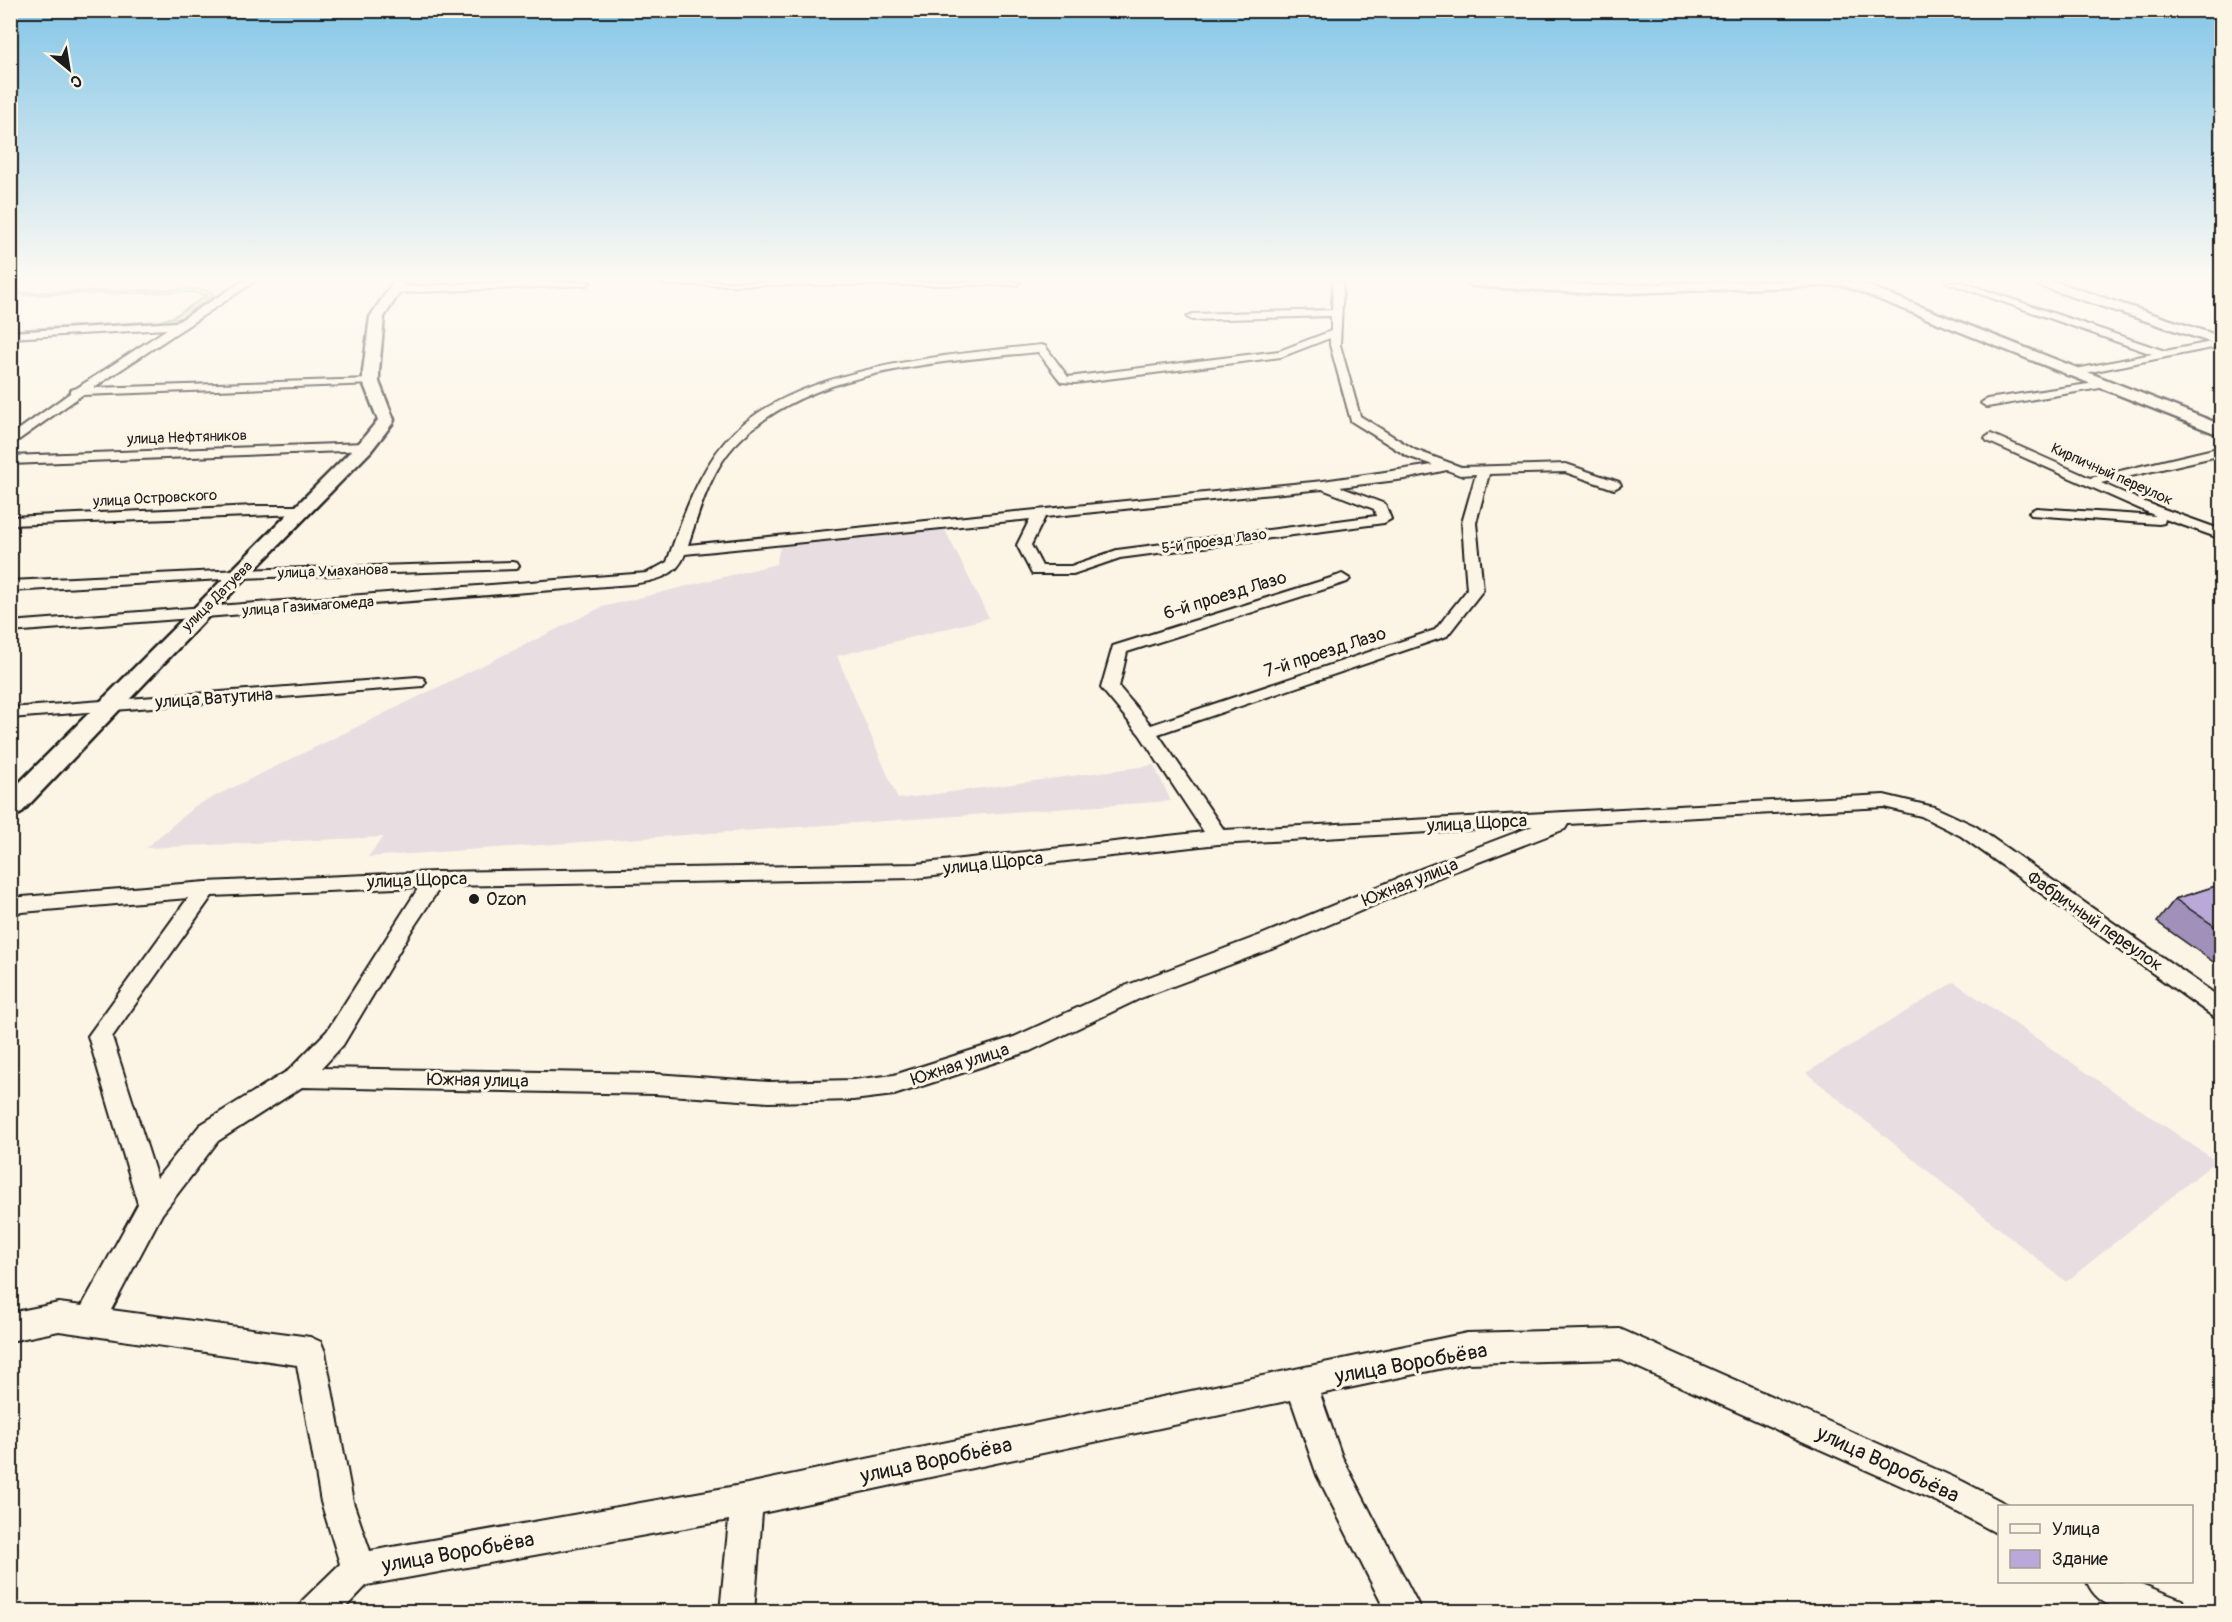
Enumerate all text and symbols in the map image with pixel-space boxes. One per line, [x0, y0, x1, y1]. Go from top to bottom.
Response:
north arrow [39, 39, 99, 99]
text: С [67, 70, 85, 92]
street label: улица Нефтяников [126, 426, 247, 449]
street label: Кирпичный переулок [2048, 439, 2176, 510]
street label: улица Островского [92, 486, 217, 511]
street label: 5-й проезд Лазо [1160, 525, 1268, 558]
street label: улица Датуева [177, 557, 257, 636]
street label: улица Умаханова [276, 560, 389, 583]
street label: 6-й проезд Лазо [1161, 566, 1290, 625]
street label: улица Газимагомеда [241, 592, 375, 621]
street label: 7-й проезд Лазо [1261, 622, 1389, 683]
street label: улица Ватутина [153, 683, 274, 714]
street label: улица Щорса [1425, 809, 1528, 838]
street label: улица Щорса [941, 847, 1044, 880]
street label: Южная улица [1359, 853, 1462, 912]
street label: Фабричный переулок [2022, 866, 2167, 977]
street label: улица Щорса [365, 867, 468, 894]
place label: Ozon [486, 888, 526, 911]
marker: Ozon [467, 892, 481, 906]
street label: Южная улица [908, 1038, 1012, 1091]
street label: Южная улица [427, 1068, 529, 1093]
street label: улица Воробьёва [1332, 1337, 1489, 1390]
street label: улица Воробьёва [1811, 1419, 1963, 1509]
street label: улица Воробьёва [857, 1431, 1014, 1490]
legend [1998, 1505, 2193, 1583]
text: Улица [2052, 1518, 2100, 1541]
street label: улица Воробьёва [379, 1526, 536, 1579]
text: Здание [2052, 1548, 2108, 1571]

